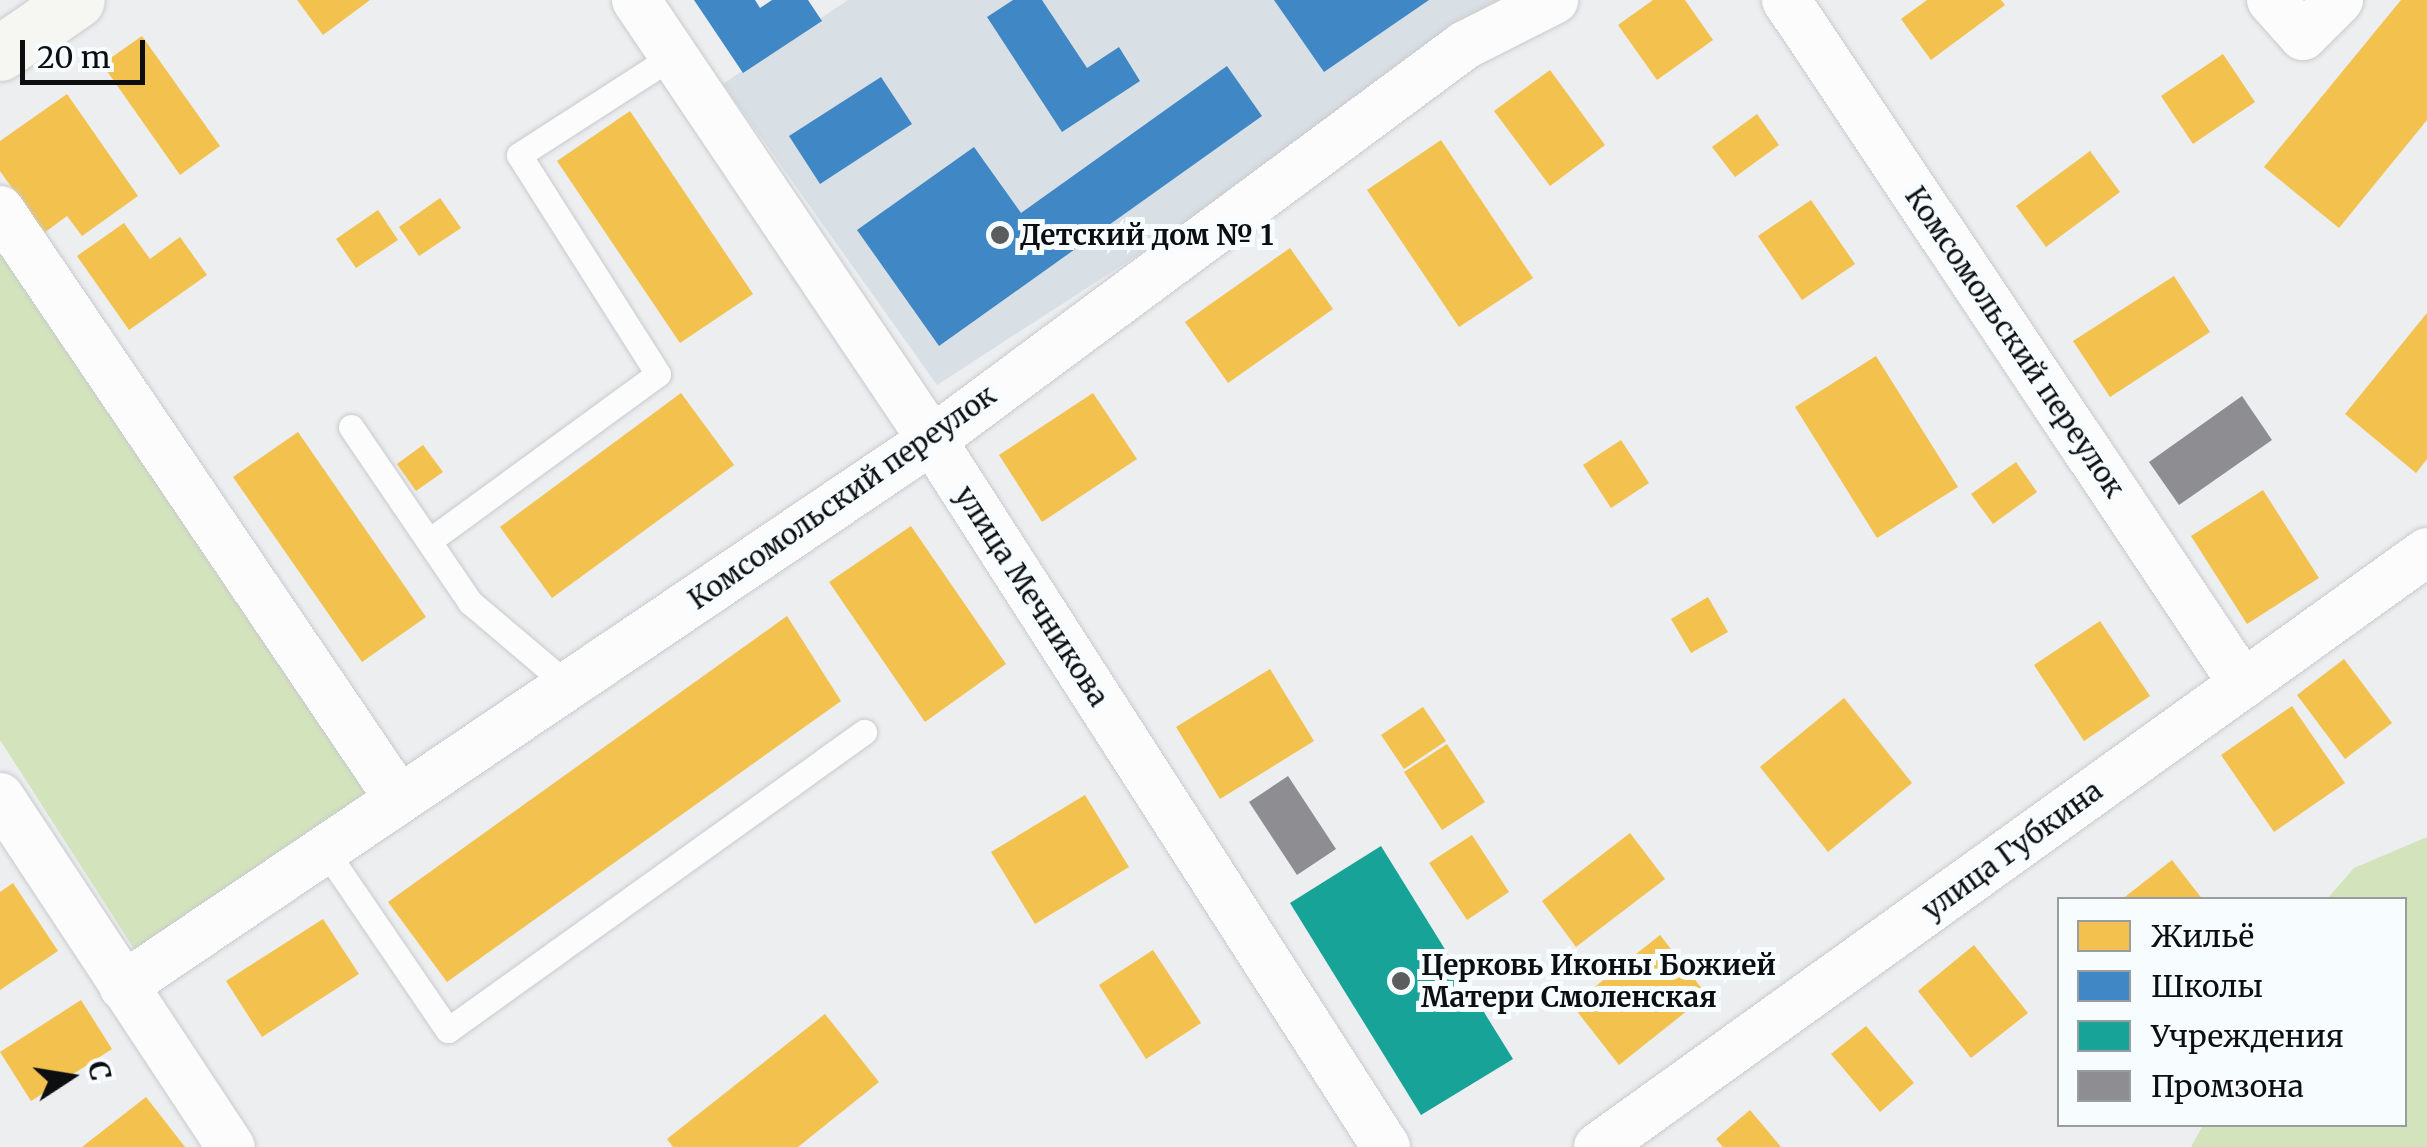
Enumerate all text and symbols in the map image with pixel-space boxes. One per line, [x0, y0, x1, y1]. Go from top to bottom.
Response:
scale bar [25, 20, 150, 82]
text: 20 m [37, 38, 110, 76]
street label: Комсомольский переулок [1898, 180, 2132, 504]
place label: Детский дом № 1 [1020, 218, 1274, 252]
marker: Детский дом № 1 [989, 224, 1011, 246]
street label: Комсомольский переулок [682, 378, 1002, 616]
street label: улица Мечникова [948, 479, 1116, 713]
street label: улица Губкина [1915, 773, 2109, 927]
legend [2057, 897, 2407, 1127]
text: Жильё [2151, 917, 2254, 955]
place label: Церковь Иконы Божией Матери Смоленская [1421, 948, 1776, 1014]
text: Школы [2151, 967, 2263, 1005]
marker: Церковь Иконы Божией Матери Смоленская [1390, 970, 1412, 992]
text: Учреждения [2151, 1017, 2344, 1055]
north arrow [20, 1027, 120, 1127]
text: С [80, 1058, 119, 1084]
text: Промзона [2151, 1067, 2304, 1105]

